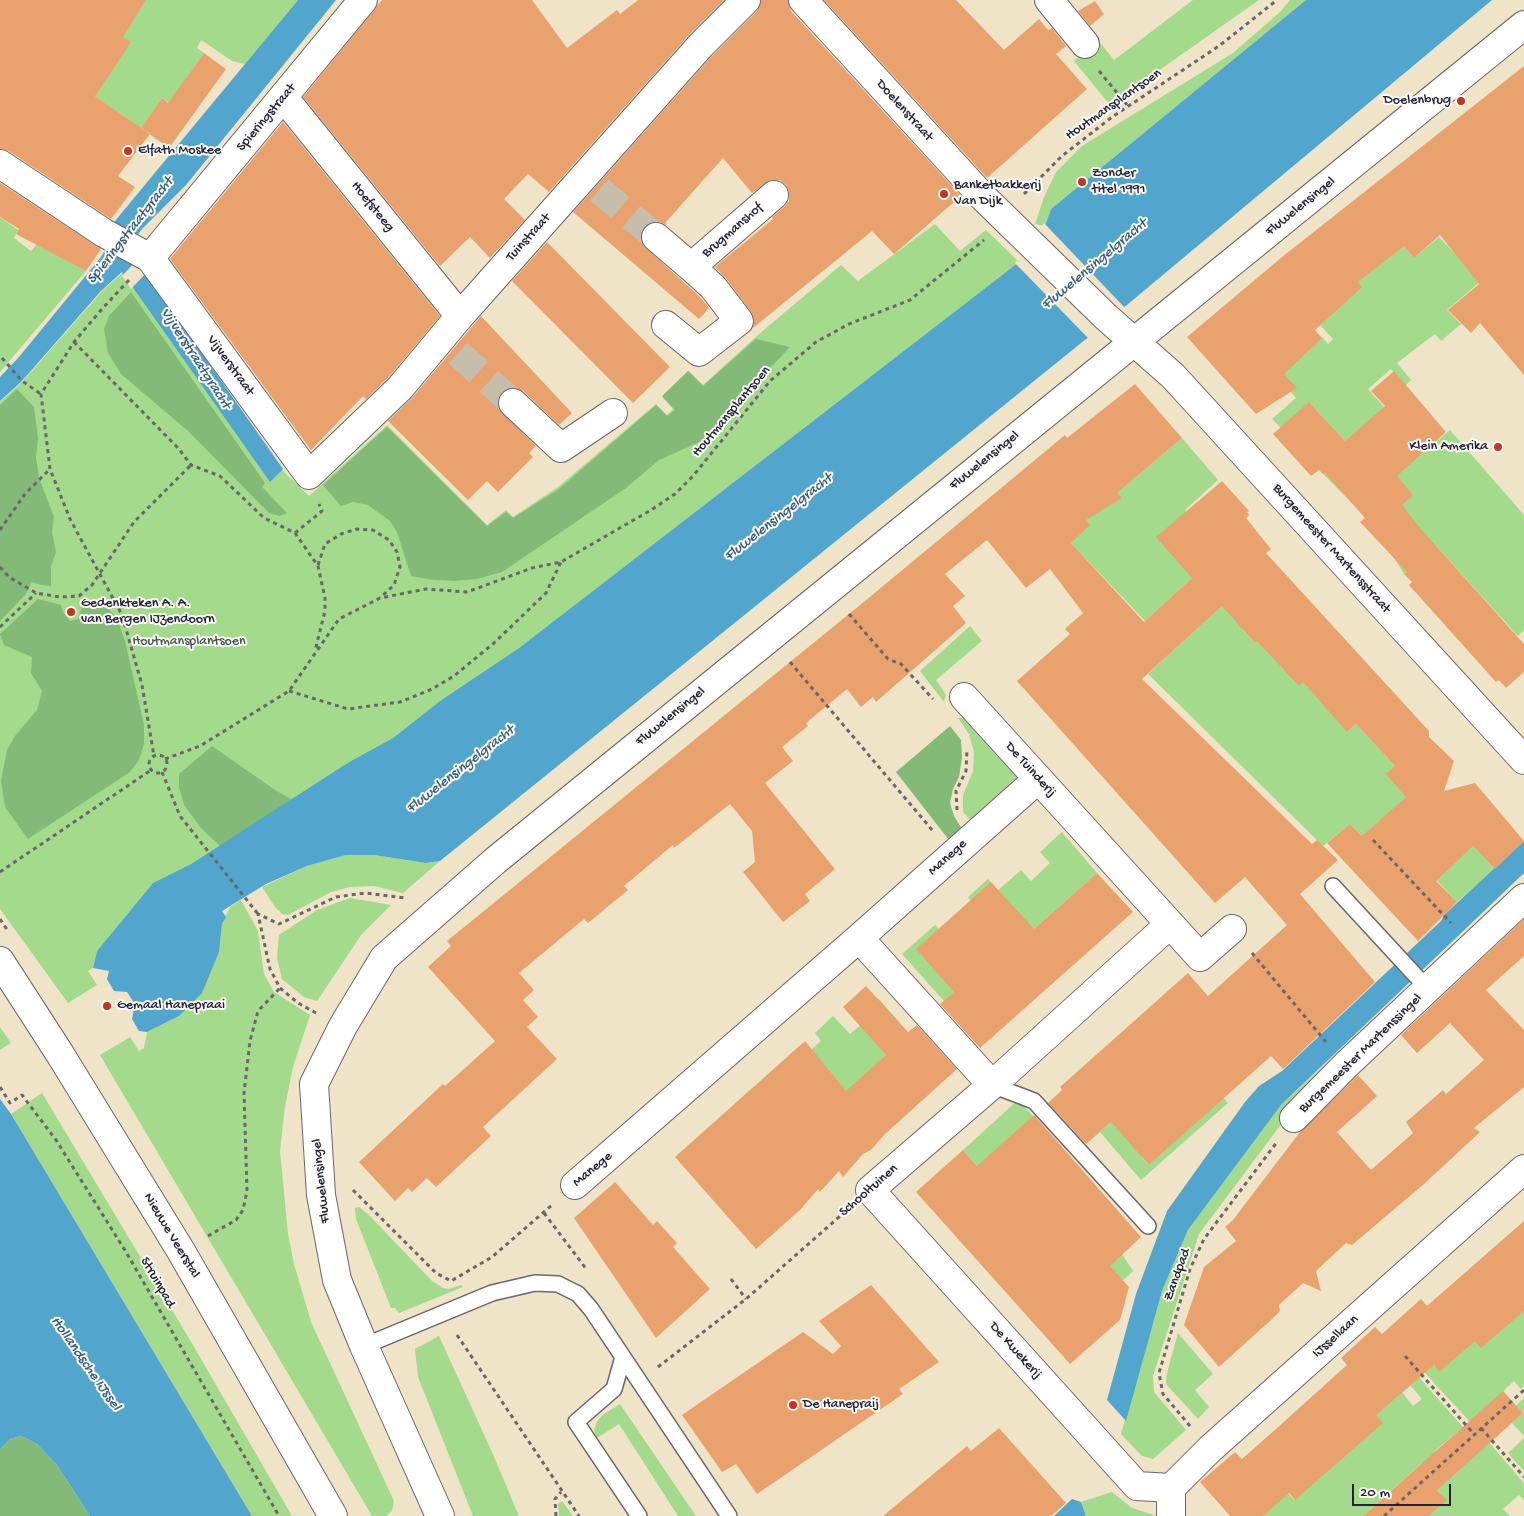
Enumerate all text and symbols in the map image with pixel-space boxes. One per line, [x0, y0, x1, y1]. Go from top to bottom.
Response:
street label: Houtmansplantsoen [1063, 66, 1165, 144]
street label: Doelenstraat [872, 77, 936, 145]
street label: Spieringstraat [234, 81, 300, 155]
place label: Doelenbrug [1384, 93, 1451, 109]
marker: Doelenbrug [1455, 95, 1467, 107]
place label: Elfath Moskee [138, 143, 221, 159]
marker: Elfath Moskee [122, 145, 134, 157]
place label: Zonder titel 1991 [1092, 166, 1145, 198]
water label: Spieringstraatgracht [84, 174, 178, 288]
street label: Fluwelensingel [1263, 174, 1339, 240]
marker: Zonder titel 1991 [1076, 176, 1088, 188]
street label: Hoefsteeg [347, 178, 397, 236]
place label: Banketbakkerij Van Dijk [954, 178, 1042, 210]
marker: Banketbakkerij Van Dijk [938, 188, 950, 200]
street label: Brugmanshof [699, 200, 767, 262]
street label: Tuinstraat [503, 211, 555, 265]
water label: Fluwelensingelgracht [1038, 216, 1152, 314]
water label: Vijverstraatgracht [156, 305, 234, 413]
street label: Vijverstraat [203, 333, 257, 399]
street label: Houtmansplantsoen [689, 363, 775, 461]
street label: Fluwelensingel [947, 428, 1023, 494]
place label: Klein Amerika [1410, 439, 1488, 455]
marker: Klein Amerika [1492, 441, 1504, 453]
water label: Fluwelensingelgracht [721, 470, 837, 566]
street label: Burgemeester Martensstraat [1268, 481, 1394, 617]
place label: Gedenkteken A. A. van Bergen IJzendoorn [81, 596, 215, 628]
marker: Gedenkteken A. A. van Bergen IJzendoorn [65, 606, 77, 618]
park label: Houtmansplantsoen [132, 634, 246, 650]
street label: Fluwelensingel [633, 684, 709, 750]
water label: Fluwelensingelgracht [403, 722, 519, 818]
street label: De Tuinderij [1001, 739, 1059, 801]
street label: Manege [925, 836, 971, 880]
street label: Burgemeester Martenssingel [1296, 991, 1426, 1117]
place label: Gemaal Hanepraai [117, 998, 225, 1014]
marker: Gemaal Hanepraai [101, 1000, 113, 1012]
street label: Fluwelensingel [309, 1138, 335, 1224]
street label: Manege [570, 1149, 616, 1191]
street label: Schooltuinen [836, 1161, 902, 1221]
street label: Nieuwe Veerstal [139, 1190, 203, 1282]
street label: Zandpad [1161, 1246, 1195, 1304]
street label: Struinpad [136, 1254, 178, 1312]
street label: IJssellaan [1309, 1312, 1363, 1362]
water label: Hollandsche IJssel [46, 1313, 124, 1415]
street label: De Kwekerij [985, 1319, 1045, 1383]
place label: De Hanepraij [803, 1397, 879, 1413]
marker: De Hanepraij [787, 1399, 799, 1411]
scale bar [1354, 1474, 1453, 1506]
text: 20 m [1360, 1484, 1390, 1502]

